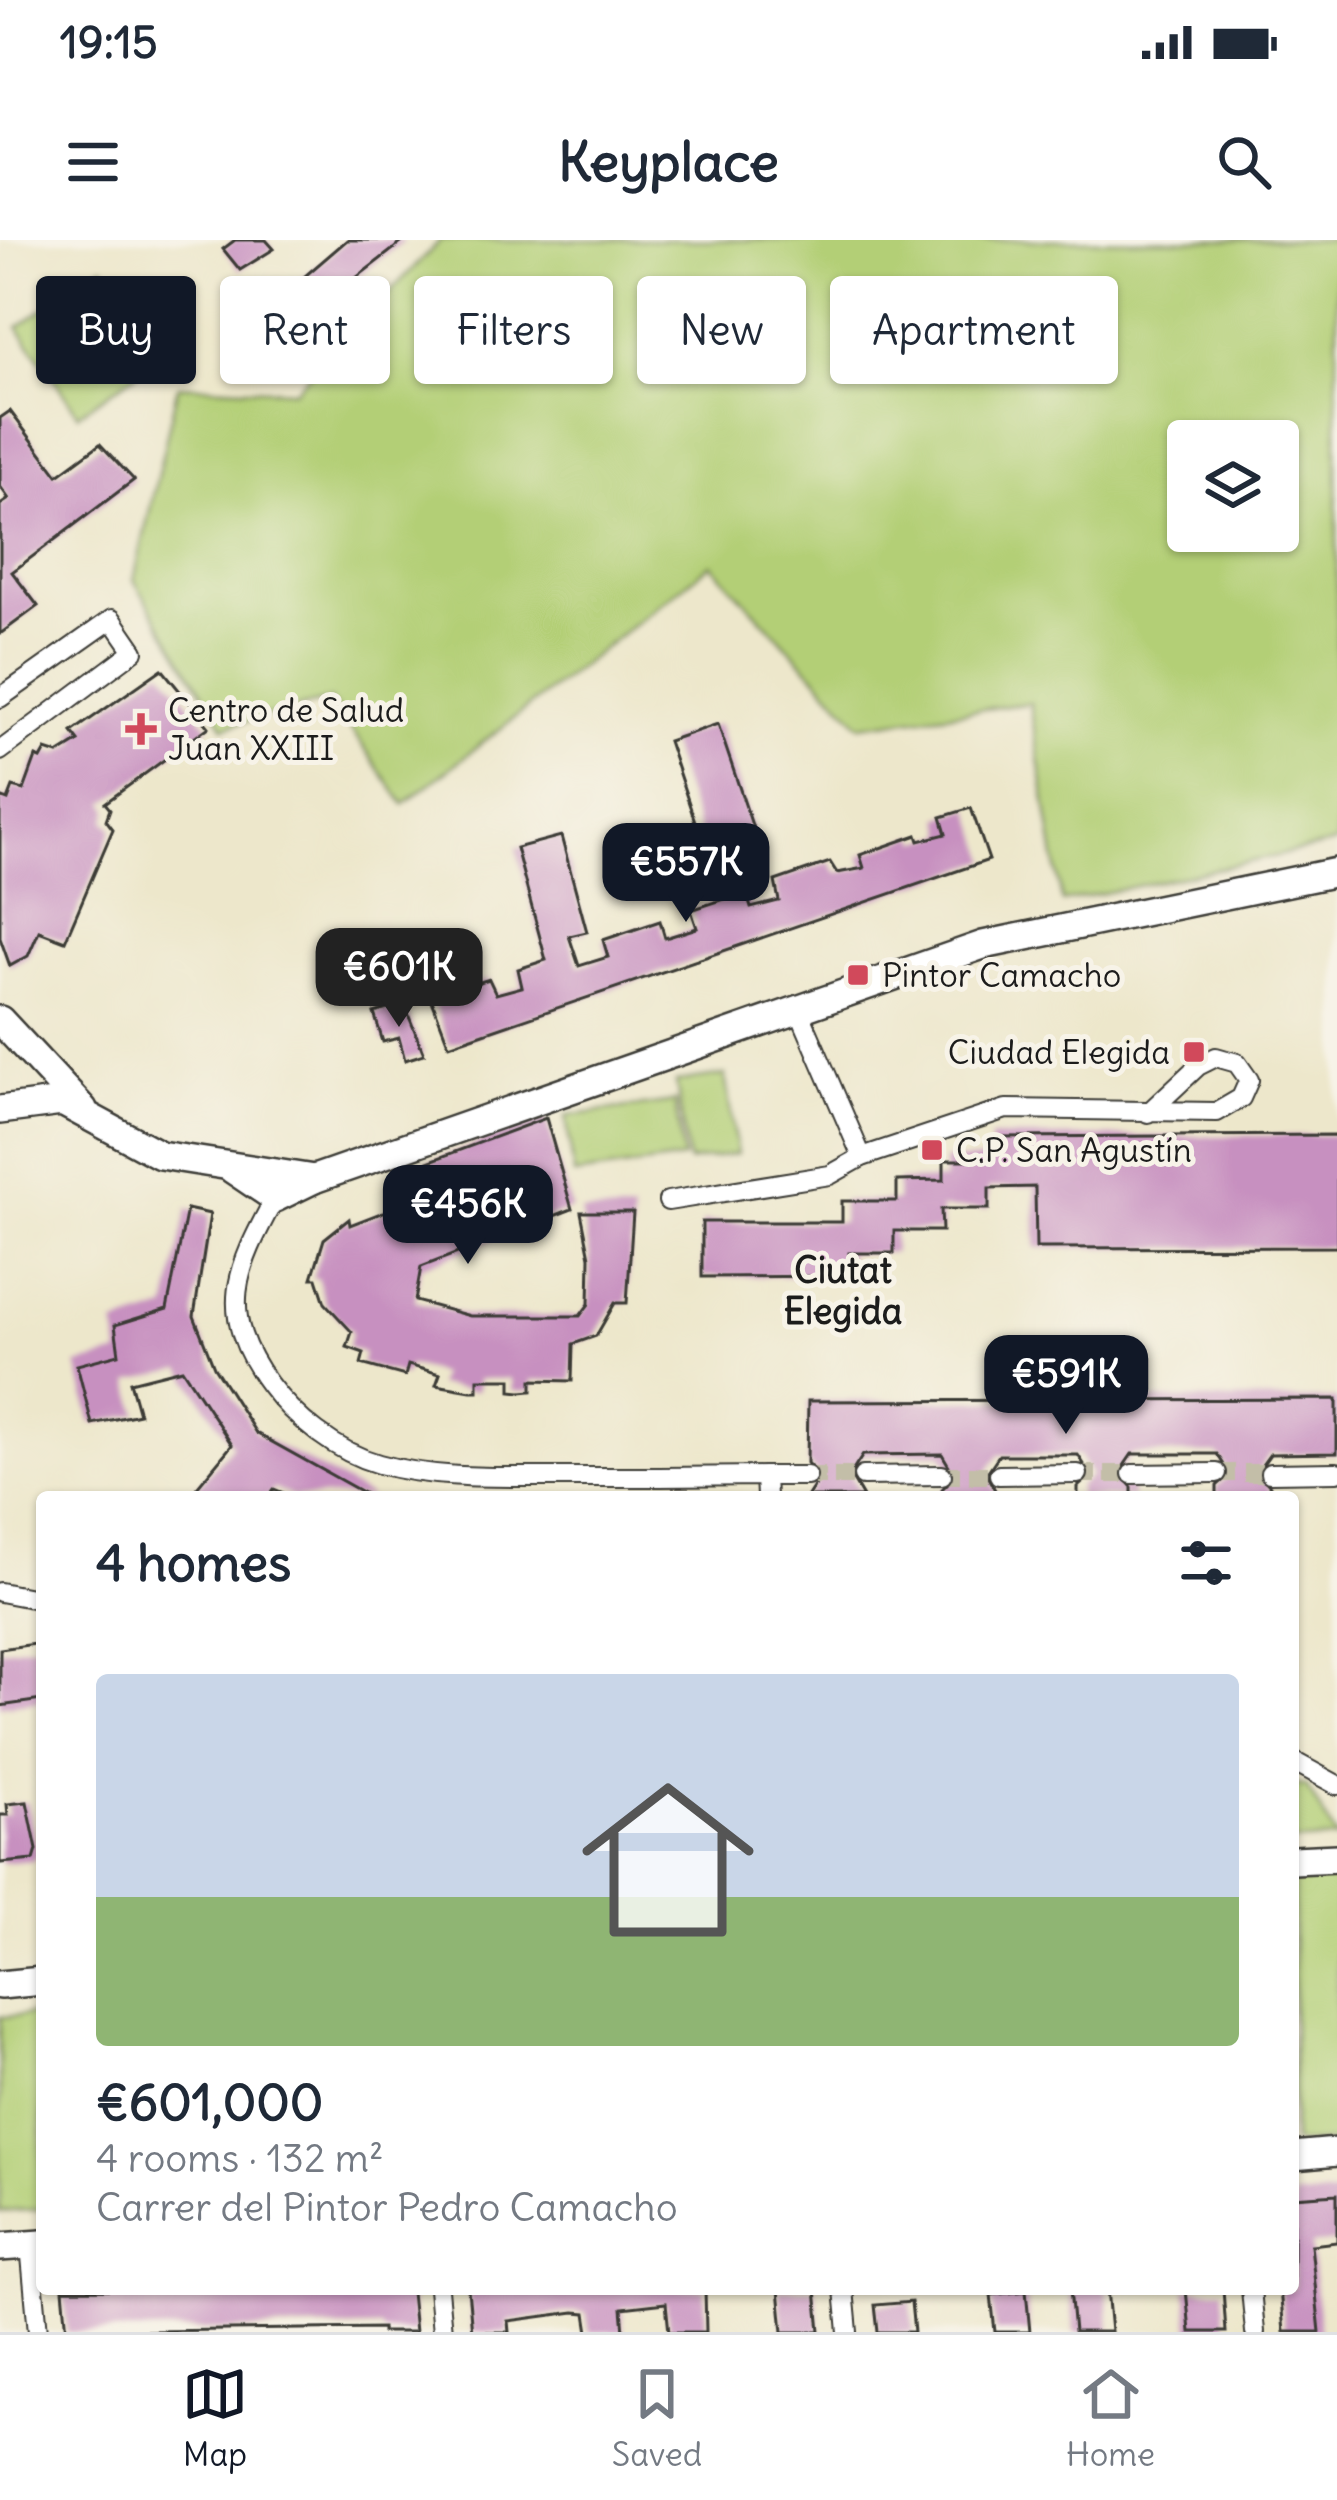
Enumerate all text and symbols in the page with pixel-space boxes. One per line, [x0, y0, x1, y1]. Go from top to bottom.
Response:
text: 19:15 [60, 14, 158, 70]
text: Keyplace [558, 128, 779, 196]
icon: menu [60, 129, 126, 195]
icon: search [1211, 129, 1277, 195]
chip: Buy [36, 276, 196, 384]
chip: Rent [220, 276, 390, 384]
chip: Filters [414, 276, 613, 384]
chip: New [637, 276, 806, 384]
chip: Apartment [830, 276, 1118, 384]
map controls [1167, 420, 1299, 552]
button: layers [1167, 420, 1299, 552]
place label: Centro de Salud Juan XXIII [168, 689, 404, 769]
marker: Centro de Salud Juan XXIII [125, 713, 157, 745]
pin: €557K [602, 823, 770, 925]
text: €557K [629, 837, 743, 886]
pin: €601K [315, 928, 483, 1030]
text: €601K [343, 942, 455, 991]
place label: Pintor Camacho [882, 954, 1121, 996]
marker: Pintor Camacho [845, 962, 871, 988]
place label: Ciudad Elegida [948, 1031, 1170, 1073]
marker: Ciudad Elegida [1181, 1039, 1207, 1065]
place label: C.P. San Agustín [956, 1129, 1192, 1171]
marker: C.P. San Agustín [919, 1137, 945, 1163]
pin: €456K [384, 1165, 552, 1267]
text: €456K [410, 1179, 526, 1228]
district label: Ciutat Elegida [784, 1248, 902, 1334]
pin: €591K [982, 1335, 1150, 1437]
text: €591K [1011, 1349, 1121, 1398]
icon: filters [1173, 1530, 1239, 1596]
text: 4 homes [96, 1531, 291, 1595]
icon: home [560, 1752, 776, 1968]
text: €601,000 [96, 2070, 323, 2134]
text: 4 rooms · 132 m² [96, 2134, 383, 2183]
text: Carrer del Pintor Pedro Camacho [96, 2183, 678, 2232]
tab: Map [182, 2361, 248, 2475]
tab: Saved [612, 2361, 702, 2475]
tab: Home [1066, 2361, 1155, 2475]

